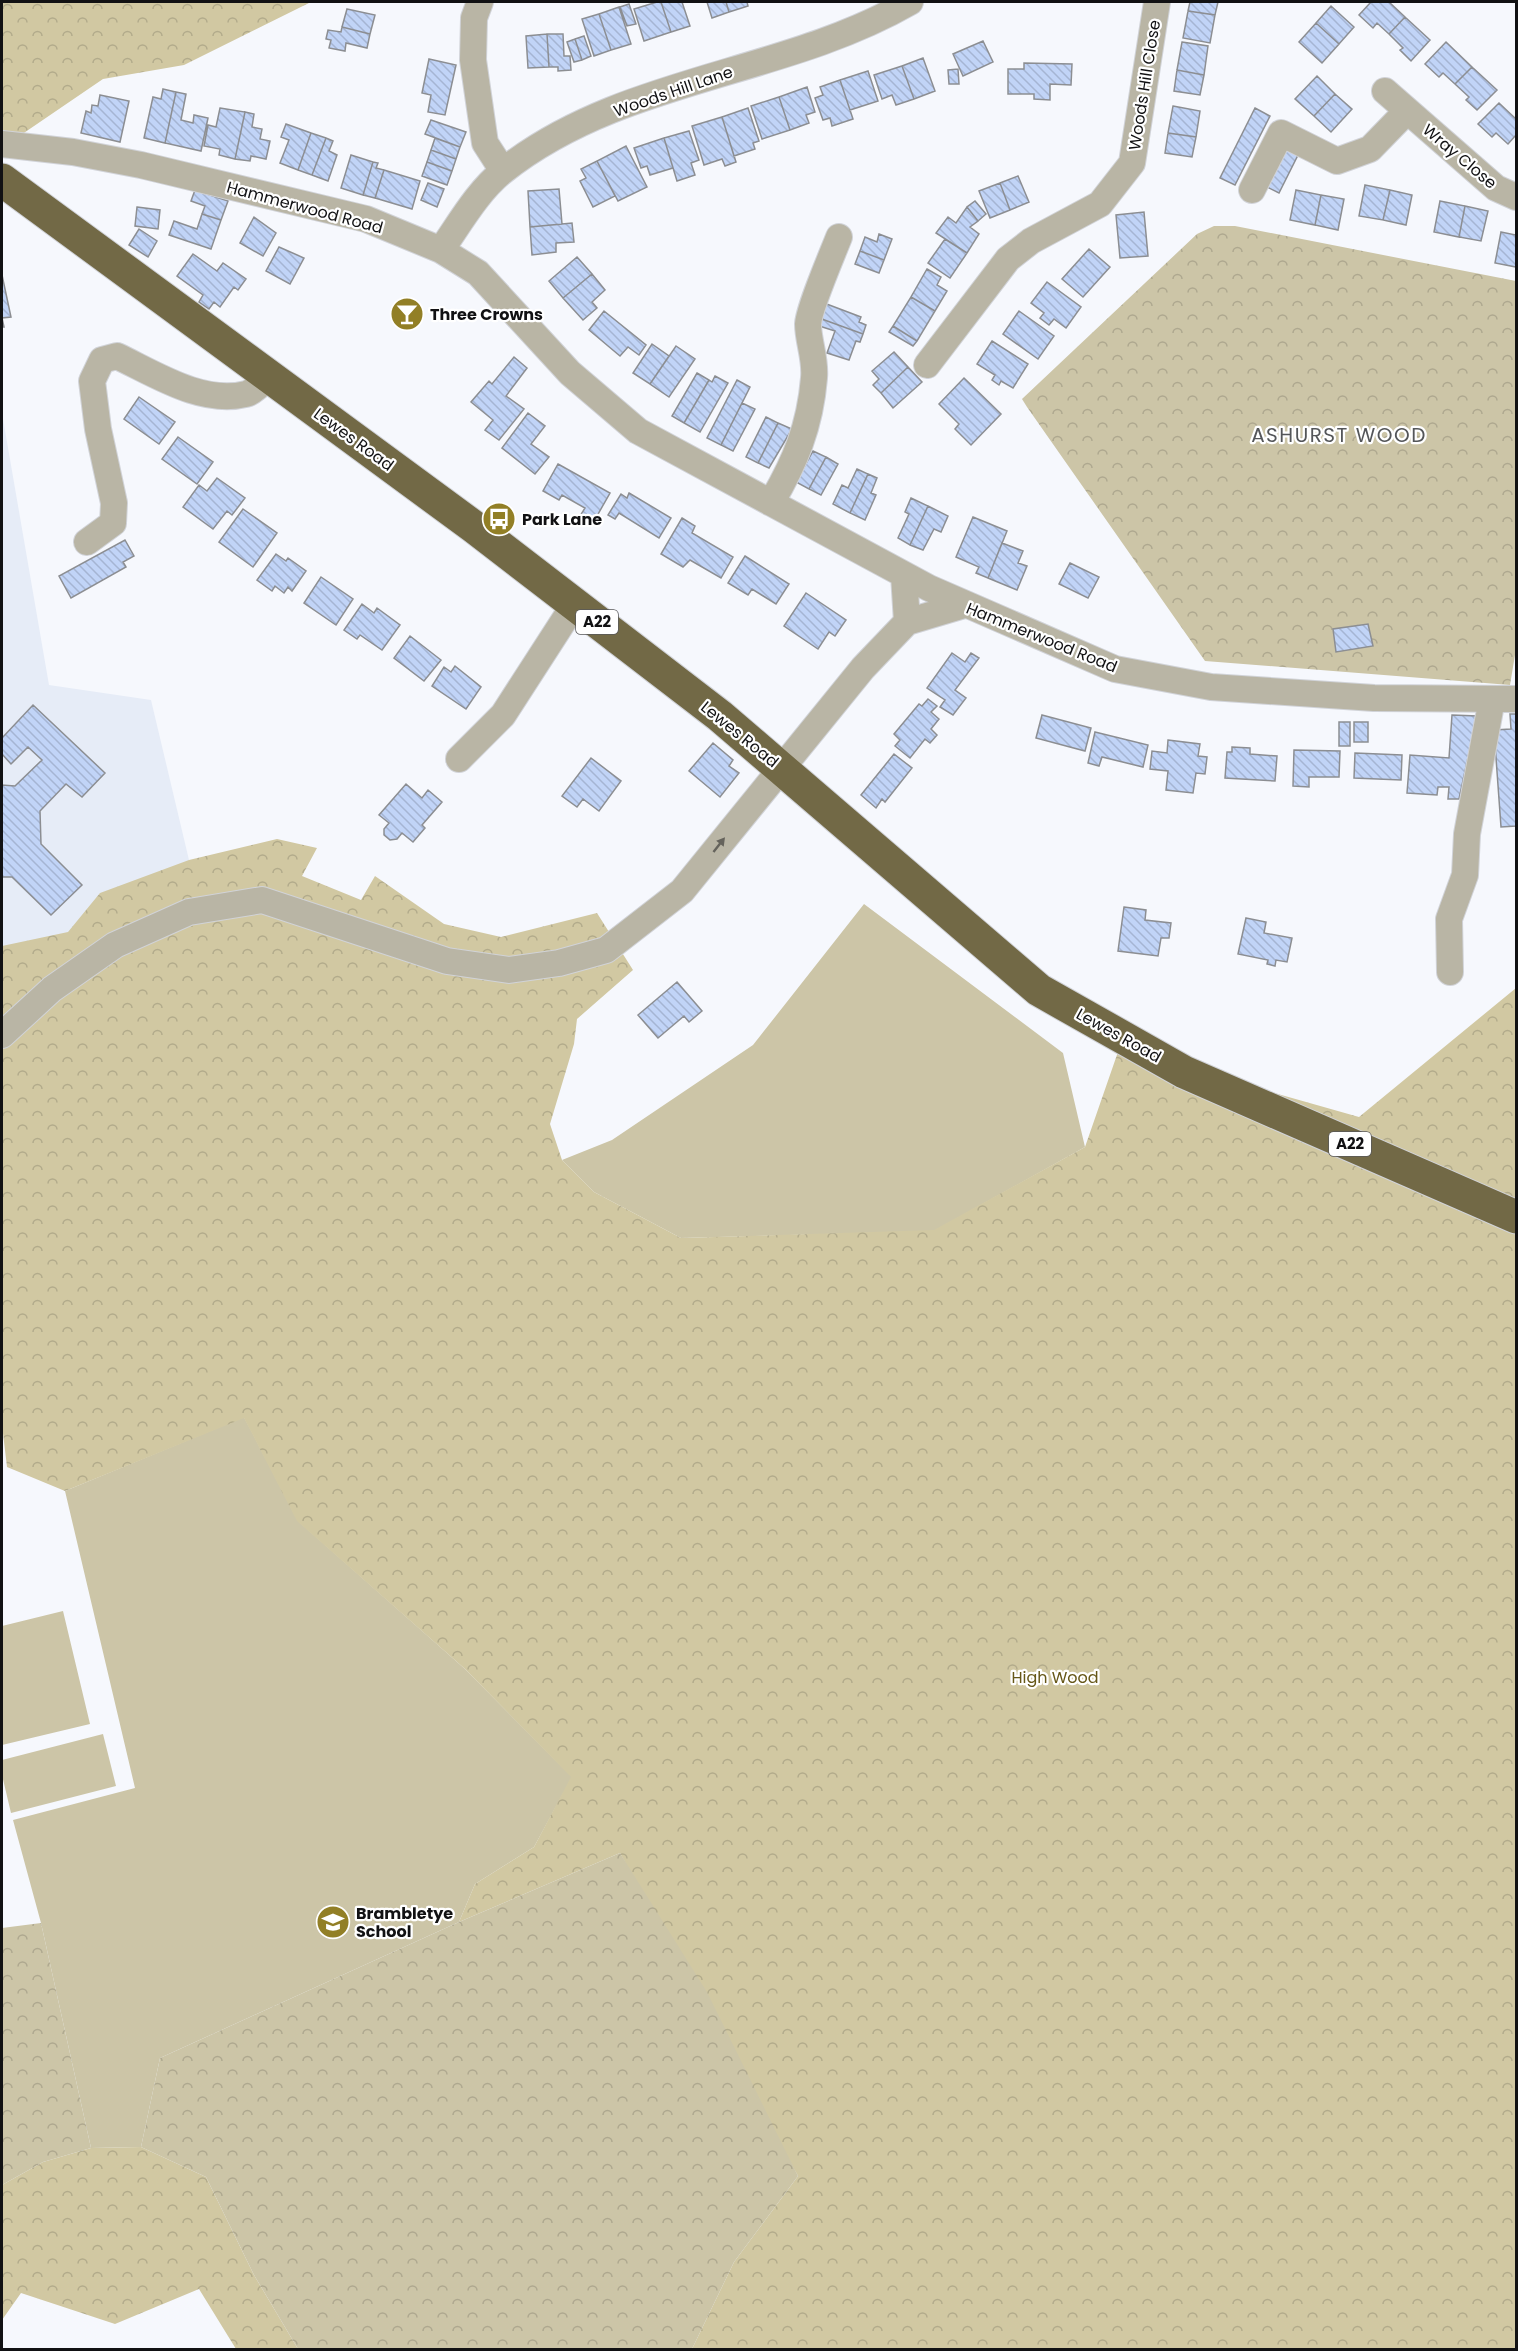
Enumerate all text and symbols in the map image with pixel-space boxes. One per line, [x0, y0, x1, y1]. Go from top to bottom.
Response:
street label: Woods Hill Close [1123, 18, 1166, 152]
street label: Woods Hill Lane [611, 60, 736, 123]
street label: Wray Close [1418, 118, 1502, 194]
street label: Hammerwood Road [224, 176, 386, 239]
bar icon: Three Crowns [389, 296, 425, 332]
place label: Three Crowns [430, 303, 543, 326]
street label: Lewes Road [309, 402, 399, 476]
district label: ASHURST WOOD [1251, 421, 1427, 449]
bus stop icon: Park Lane [481, 501, 517, 537]
place label: Park Lane [522, 508, 602, 531]
street label: Hammerwood Road [963, 597, 1121, 678]
road number: A22 [576, 610, 618, 634]
street label: Lewes Road [696, 696, 783, 773]
one-way arrow [712, 838, 724, 853]
street label: Lewes Road [1072, 1003, 1165, 1068]
road number: A22 [1329, 1132, 1371, 1156]
park label: High Wood [1011, 1666, 1099, 1689]
place label: Brambletye School [356, 1902, 453, 1943]
school or university icon: Brambletye School [315, 1904, 351, 1940]

